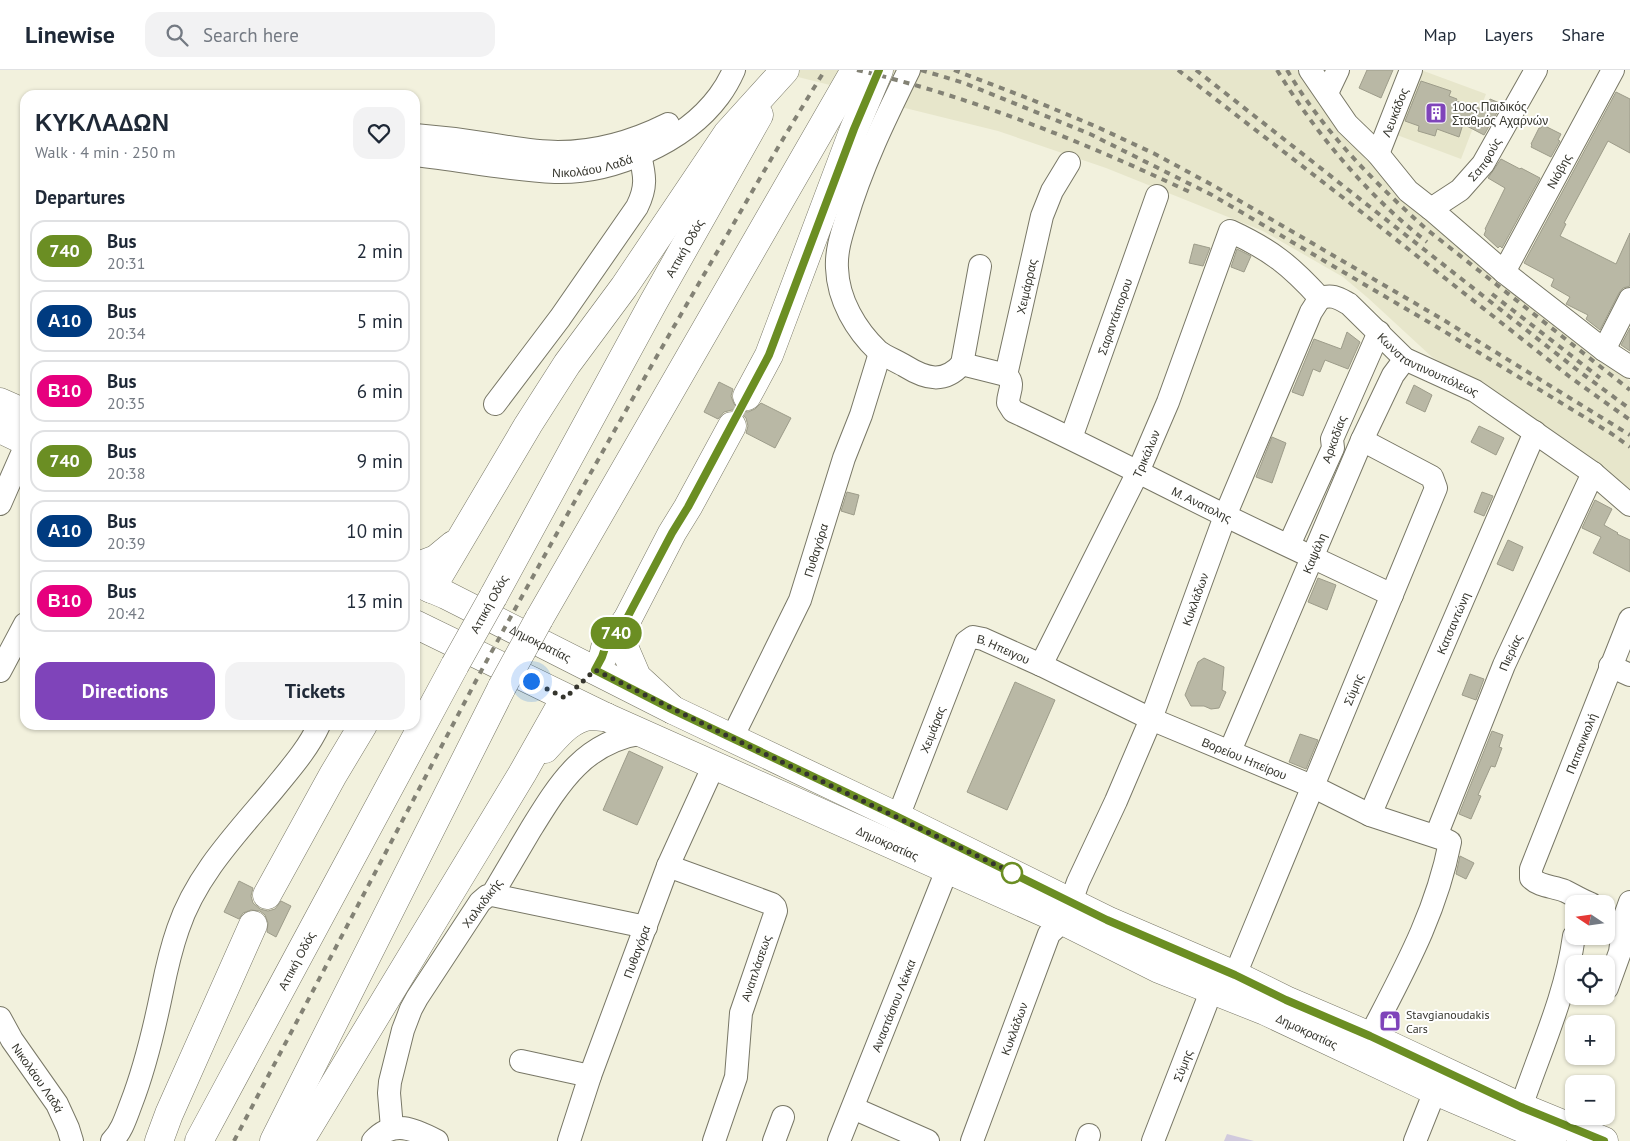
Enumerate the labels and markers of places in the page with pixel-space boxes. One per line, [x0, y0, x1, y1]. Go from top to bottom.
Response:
place label: 10ος Παιδικός Σταθμός Αχαρνών [1452, 99, 1548, 128]
building icon: 10ος Παιδικός Σταθμός Αχαρνών [1424, 101, 1448, 125]
unlabelled marker [1001, 862, 1023, 884]
place label: Stavgianoudakis Cars [1406, 1007, 1490, 1036]
shop icon: Stavgianoudakis Cars [1378, 1009, 1402, 1033]

